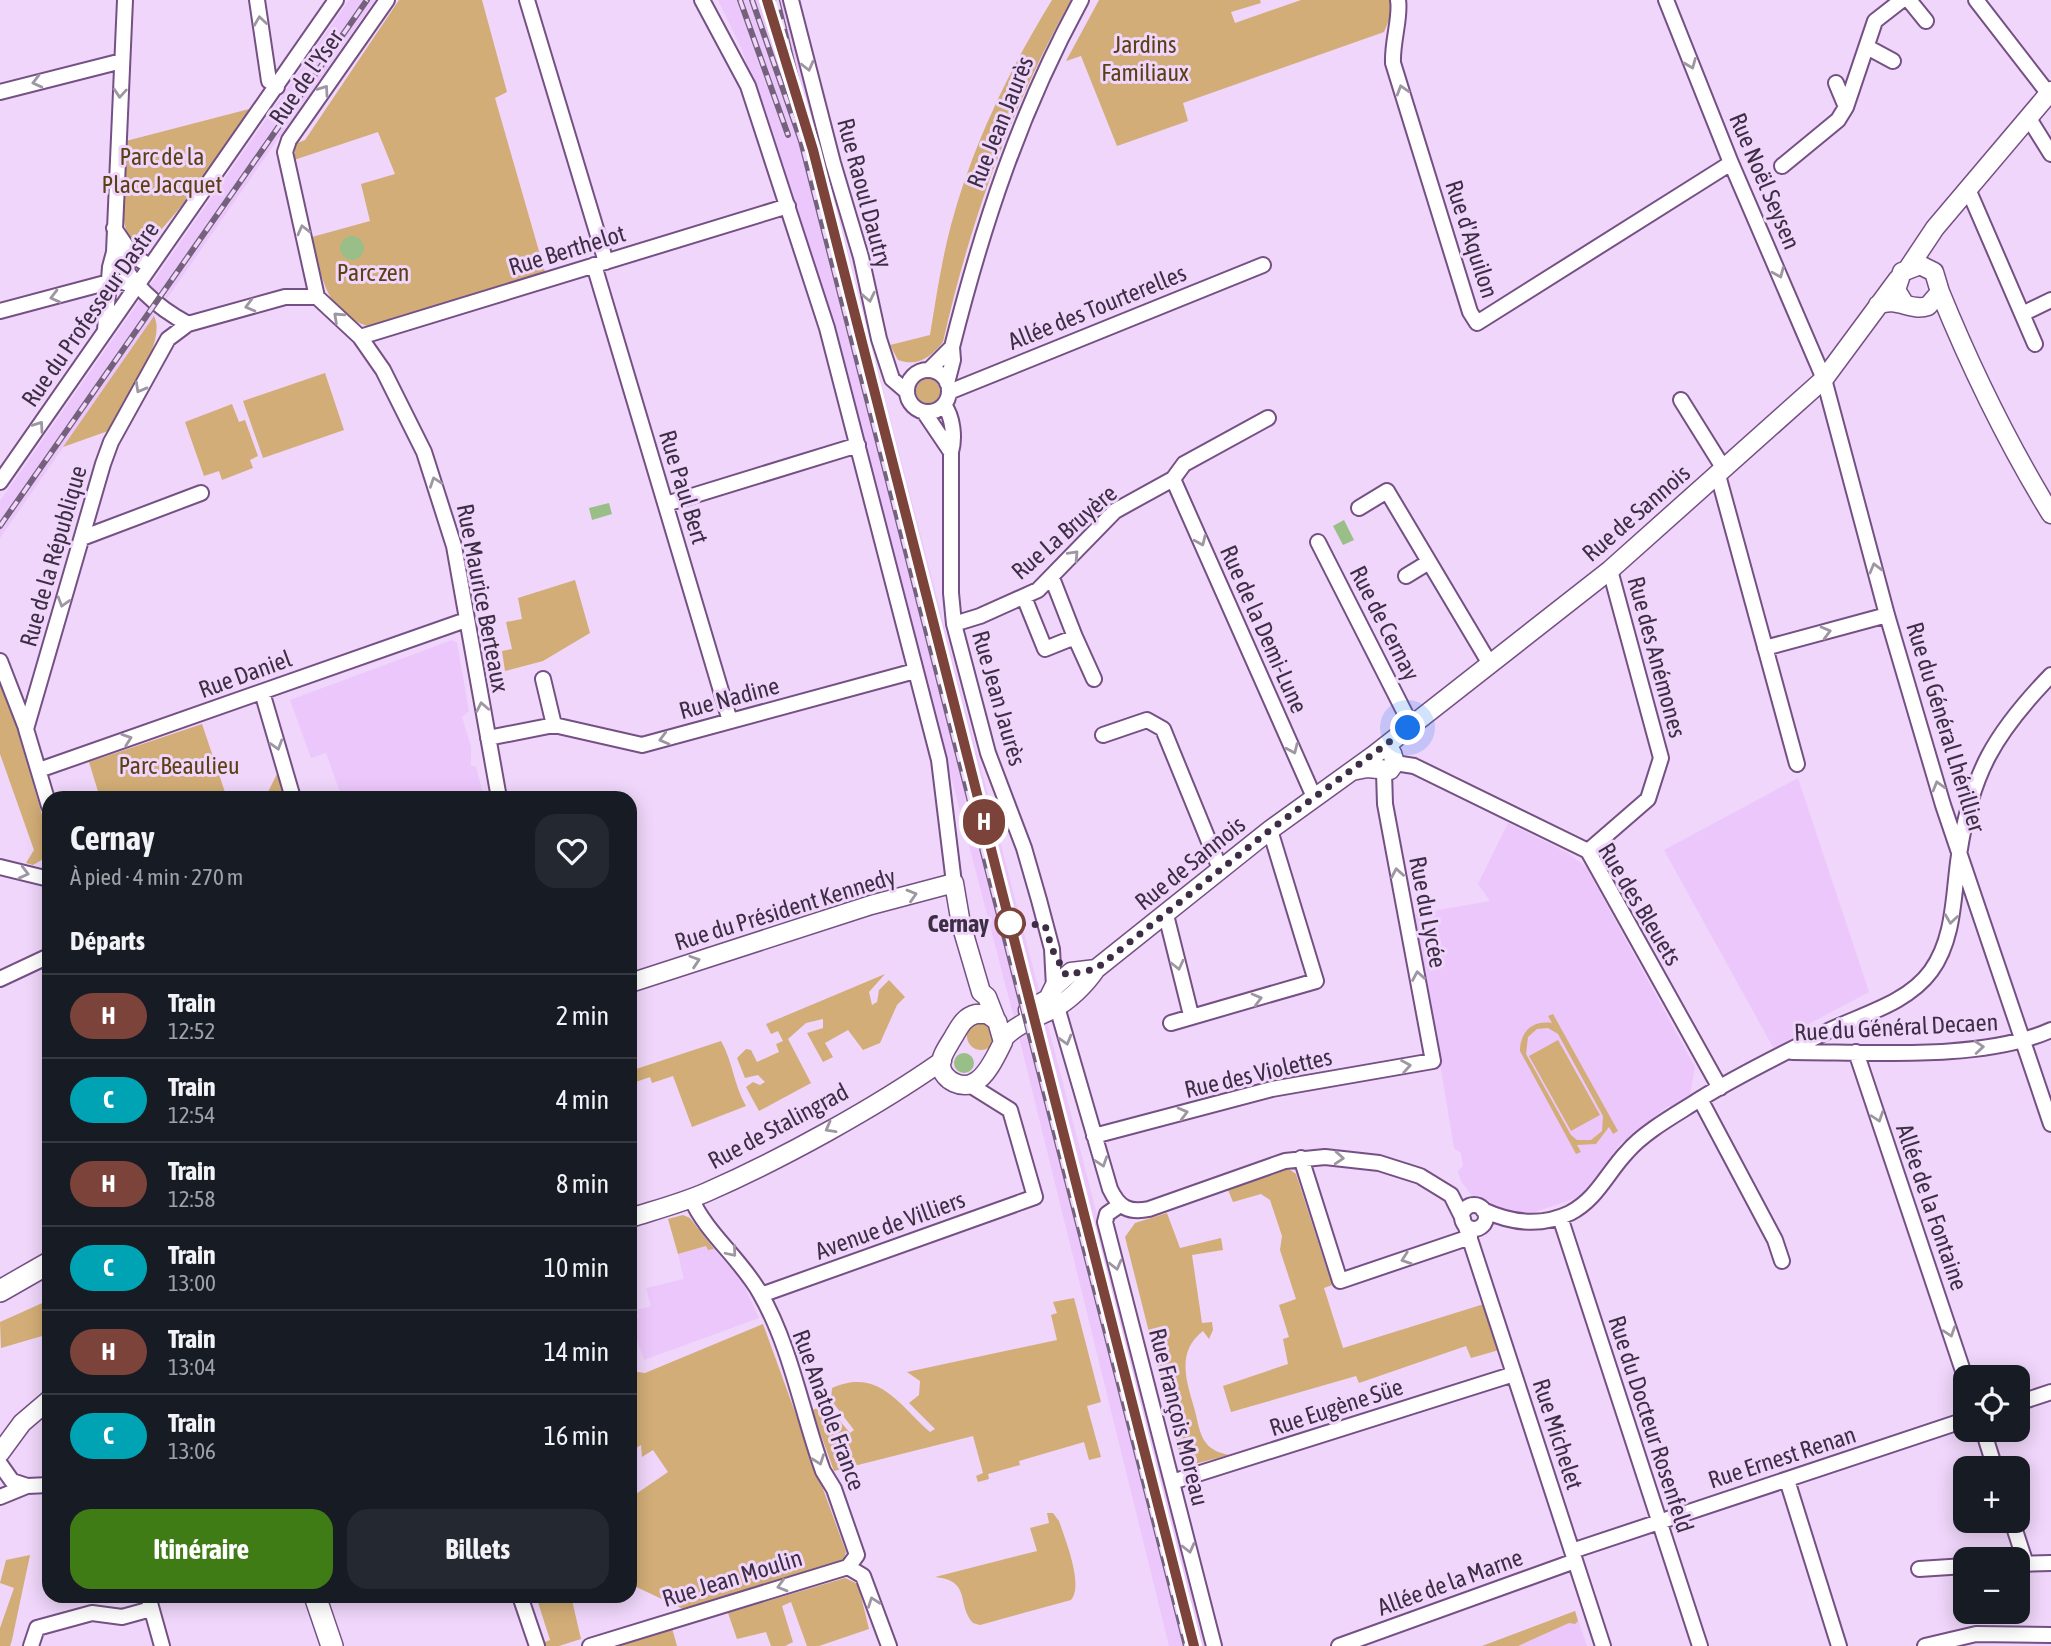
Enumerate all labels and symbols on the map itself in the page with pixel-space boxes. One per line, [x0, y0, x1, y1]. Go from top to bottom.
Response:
one-way arrow [253, 15, 268, 27]
street label: Rue de l'Yser [264, 24, 349, 130]
park label: Jardins Familiaux [1101, 31, 1189, 86]
street label: Rue Jean Jaurès [961, 52, 1039, 192]
one-way arrow [1683, 56, 1697, 69]
one-way arrow [800, 60, 814, 72]
one-way arrow [31, 74, 43, 88]
one-way arrow [1395, 84, 1410, 96]
one-way arrow [316, 85, 328, 98]
one-way arrow [113, 87, 128, 98]
street label: Rue Noël Seysen [1724, 109, 1806, 253]
street label: Rue Raoul Dautry [832, 115, 898, 271]
park label: Parc de la Place Jacquet [102, 143, 223, 198]
street label: Rue d'Aquilon [1440, 177, 1504, 301]
street label: Rue du Professeur Dastre [16, 216, 164, 412]
street label: Rue Berthelot [505, 219, 629, 281]
one-way arrow [296, 224, 311, 236]
park label: Parc zen [337, 259, 409, 286]
street label: Allée des Tourterelles [1004, 259, 1190, 355]
one-way arrow [1771, 266, 1785, 279]
one-way arrow [49, 289, 61, 303]
one-way arrow [860, 291, 875, 303]
one-way arrow [244, 298, 256, 313]
one-way arrow [333, 312, 346, 325]
one-way arrow [135, 381, 148, 394]
one-way arrow [31, 421, 43, 434]
street label: Rue Paul Bert [654, 427, 714, 547]
street label: Rue de Sannois [1577, 459, 1695, 567]
street label: Rue de la République [14, 462, 92, 650]
one-way arrow [429, 477, 443, 489]
street label: Rue La Bruyère [1006, 479, 1122, 585]
street label: Rue Maurice Berteaux [451, 501, 515, 695]
one-way arrow [1193, 534, 1207, 546]
street label: Rue de la Demi-Lune [1215, 541, 1313, 717]
one-way arrow [1066, 550, 1078, 563]
street label: Rue de Cernay [1345, 561, 1425, 685]
one-way arrow [1869, 562, 1883, 574]
street label: Rue des Anémones [1623, 573, 1691, 741]
one-way arrow [56, 595, 71, 607]
street label: Rue du Général Lhérillier [1901, 619, 1991, 836]
one-way arrow [1820, 625, 1832, 640]
street label: Rue Jean Jaurès [967, 627, 1031, 769]
street label: Rue Daniel [195, 645, 296, 703]
street label: Rue Nadine [676, 672, 782, 724]
one-way arrow [475, 701, 490, 713]
your location [1390, 710, 1425, 745]
one-way arrow [659, 731, 671, 745]
one-way arrow [120, 733, 132, 747]
one-way arrow [269, 739, 284, 751]
one-way arrow [1285, 742, 1299, 754]
park label: Parc Beaulieu [118, 752, 240, 779]
one-way arrow [1931, 781, 1946, 793]
line badge: H [961, 799, 1007, 845]
street label: Rue de Sannois [1130, 811, 1250, 915]
street label: Rue des Bleuets [1593, 838, 1687, 970]
street label: Rue du Lycée [1404, 854, 1452, 970]
street label: Rue du Président Kennedy [671, 863, 899, 955]
one-way arrow [18, 865, 30, 879]
one-way arrow [1390, 867, 1405, 879]
one-way arrow [906, 889, 918, 904]
marker: Cernay [995, 908, 1025, 938]
place label: Cernay [928, 910, 989, 937]
one-way arrow [1943, 913, 1958, 925]
one-way arrow [688, 955, 700, 970]
one-way arrow [1169, 959, 1184, 971]
one-way arrow [1411, 970, 1426, 982]
one-way arrow [1250, 993, 1262, 1008]
street label: Rue du Général Decaen [1793, 1008, 1999, 1046]
one-way arrow [1058, 1034, 1072, 1046]
one-way arrow [1973, 1039, 1985, 1054]
street label: Rue des Violettes [1182, 1043, 1334, 1103]
one-way arrow [1400, 1059, 1412, 1074]
street label: Rue de Stalingrad [703, 1078, 853, 1174]
one-way arrow [1177, 1106, 1189, 1121]
one-way arrow [1870, 1110, 1884, 1122]
one-way arrow [824, 1120, 837, 1133]
street label: Allée de la Fontaine [1891, 1120, 1973, 1294]
one-way arrow [1334, 1150, 1345, 1165]
one-way arrow [1093, 1155, 1108, 1167]
street label: Avenue de Villiers [811, 1185, 969, 1265]
one-way arrow [723, 1244, 736, 1257]
one-way arrow [1400, 1251, 1412, 1265]
one-way arrow [1108, 1258, 1122, 1270]
street label: Rue du Docteur Rosenfeld [1603, 1312, 1699, 1536]
street label: Rue François Moreau [1144, 1325, 1214, 1509]
street label: Rue Anatole France [787, 1326, 871, 1494]
one-way arrow [1942, 1326, 1956, 1338]
street label: Rue Eugène Süe [1266, 1373, 1406, 1441]
street label: Rue Michelet [1527, 1375, 1589, 1493]
street label: Rue Ernest Renan [1705, 1420, 1859, 1494]
one-way arrow [811, 1453, 825, 1465]
one-way arrow [1181, 1542, 1195, 1554]
street label: Allée de la Marne [1374, 1543, 1526, 1621]
street label: Rue Jean Moulin [659, 1544, 805, 1612]
one-way arrow [777, 1578, 789, 1593]
one-way arrow [868, 1597, 882, 1609]

